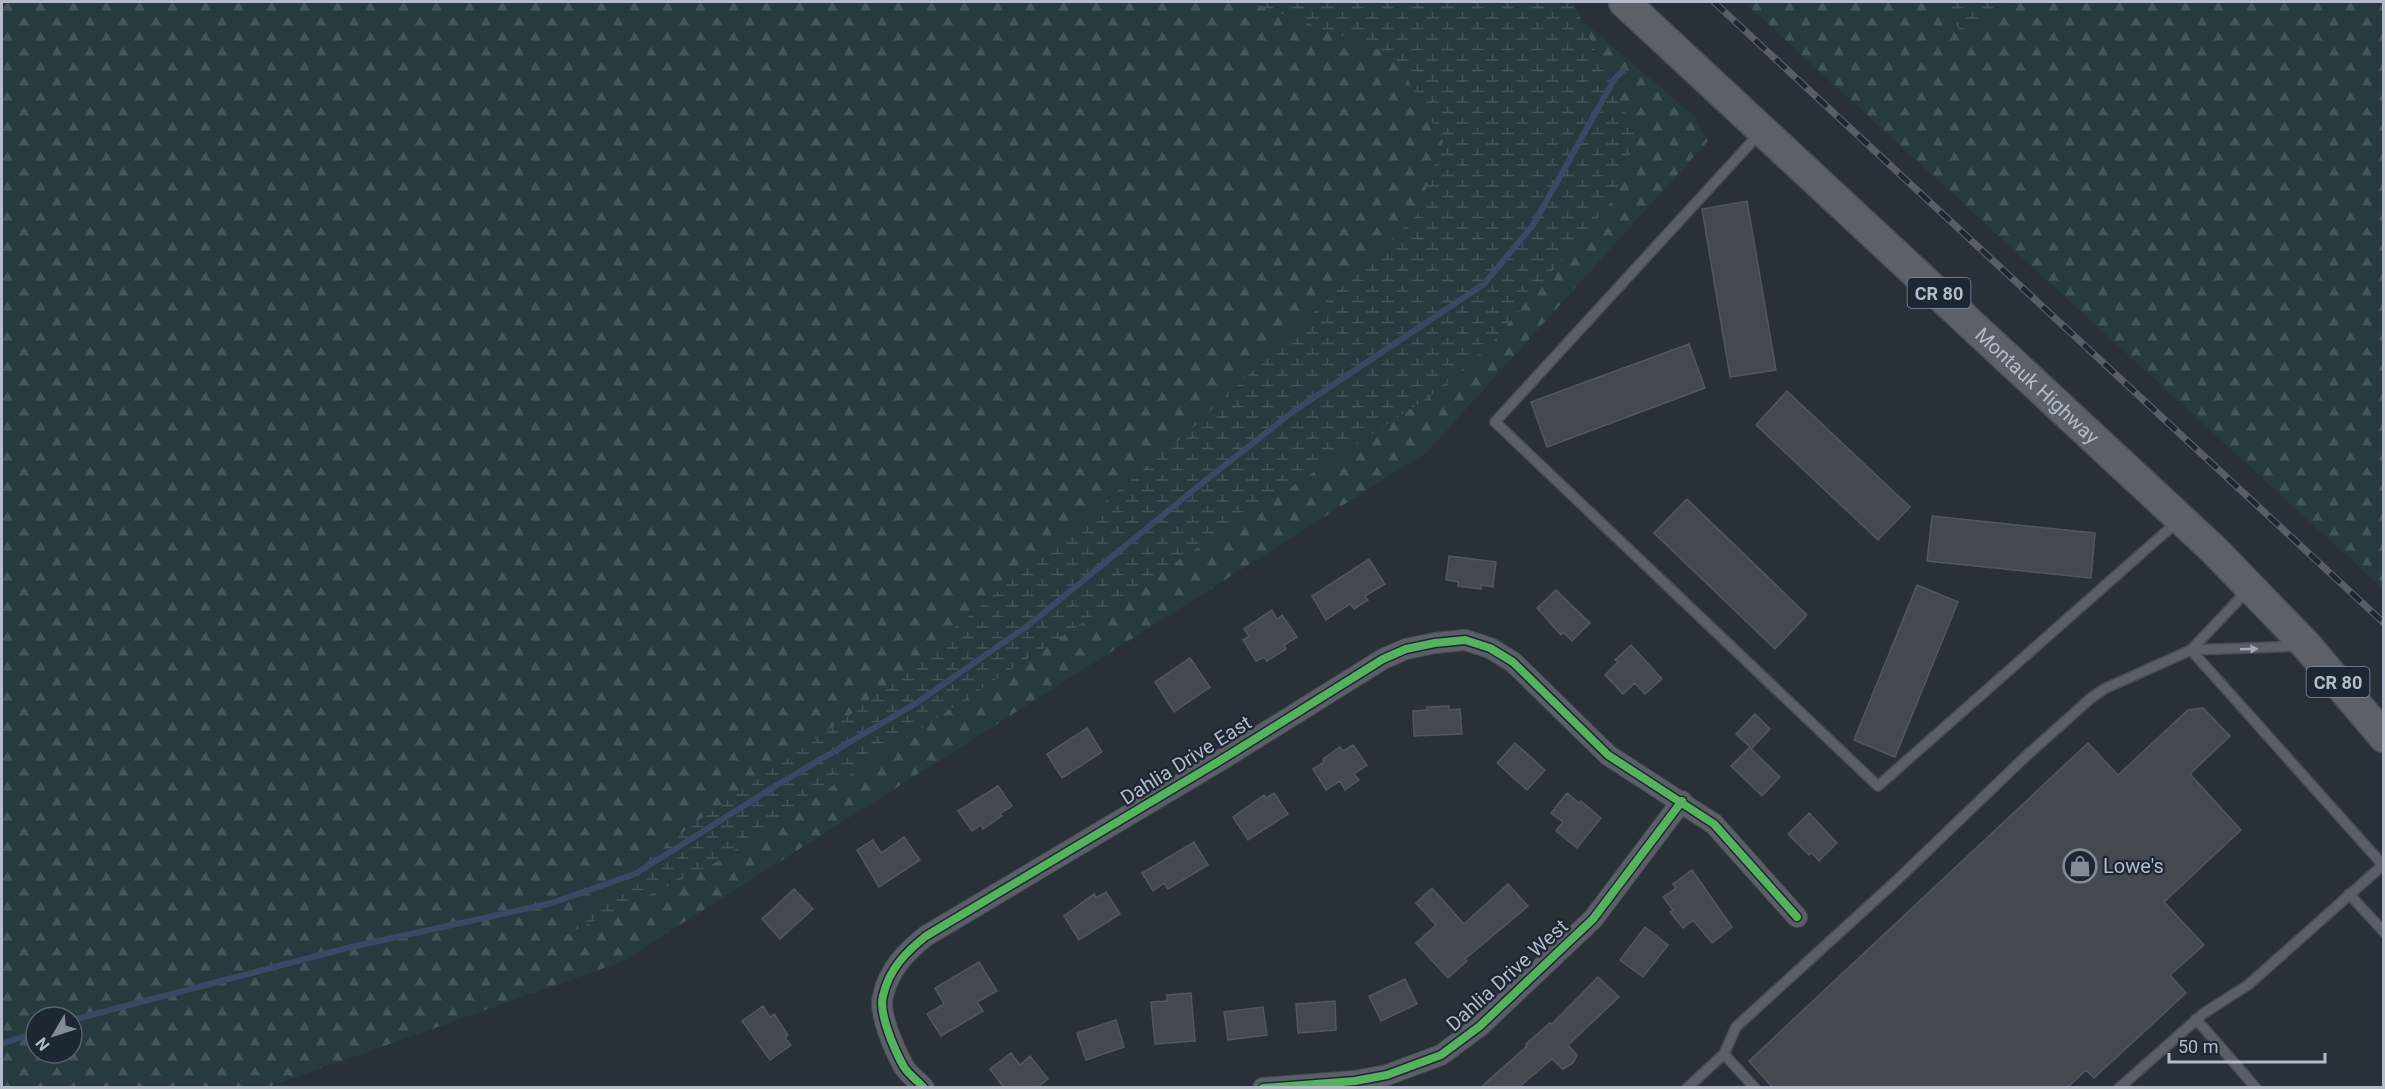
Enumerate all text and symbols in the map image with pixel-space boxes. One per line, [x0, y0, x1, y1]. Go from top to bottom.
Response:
road number: CR 80 [1908, 278, 1970, 308]
street label: Montauk Highway [1970, 323, 2104, 449]
one-way arrow [2239, 644, 2258, 653]
road number: CR 80 [2306, 667, 2370, 697]
street label: Dahlia Drive East [1116, 710, 1256, 810]
shop icon: Lowe's [2062, 848, 2098, 884]
place label: Lowe's [2103, 854, 2164, 878]
street label: Dahlia Drive West [1441, 914, 1573, 1036]
north arrow [24, 1005, 84, 1065]
scale bar [2169, 1026, 2325, 1064]
text: N [32, 1034, 54, 1054]
text: 50 m [2178, 1036, 2218, 1057]

